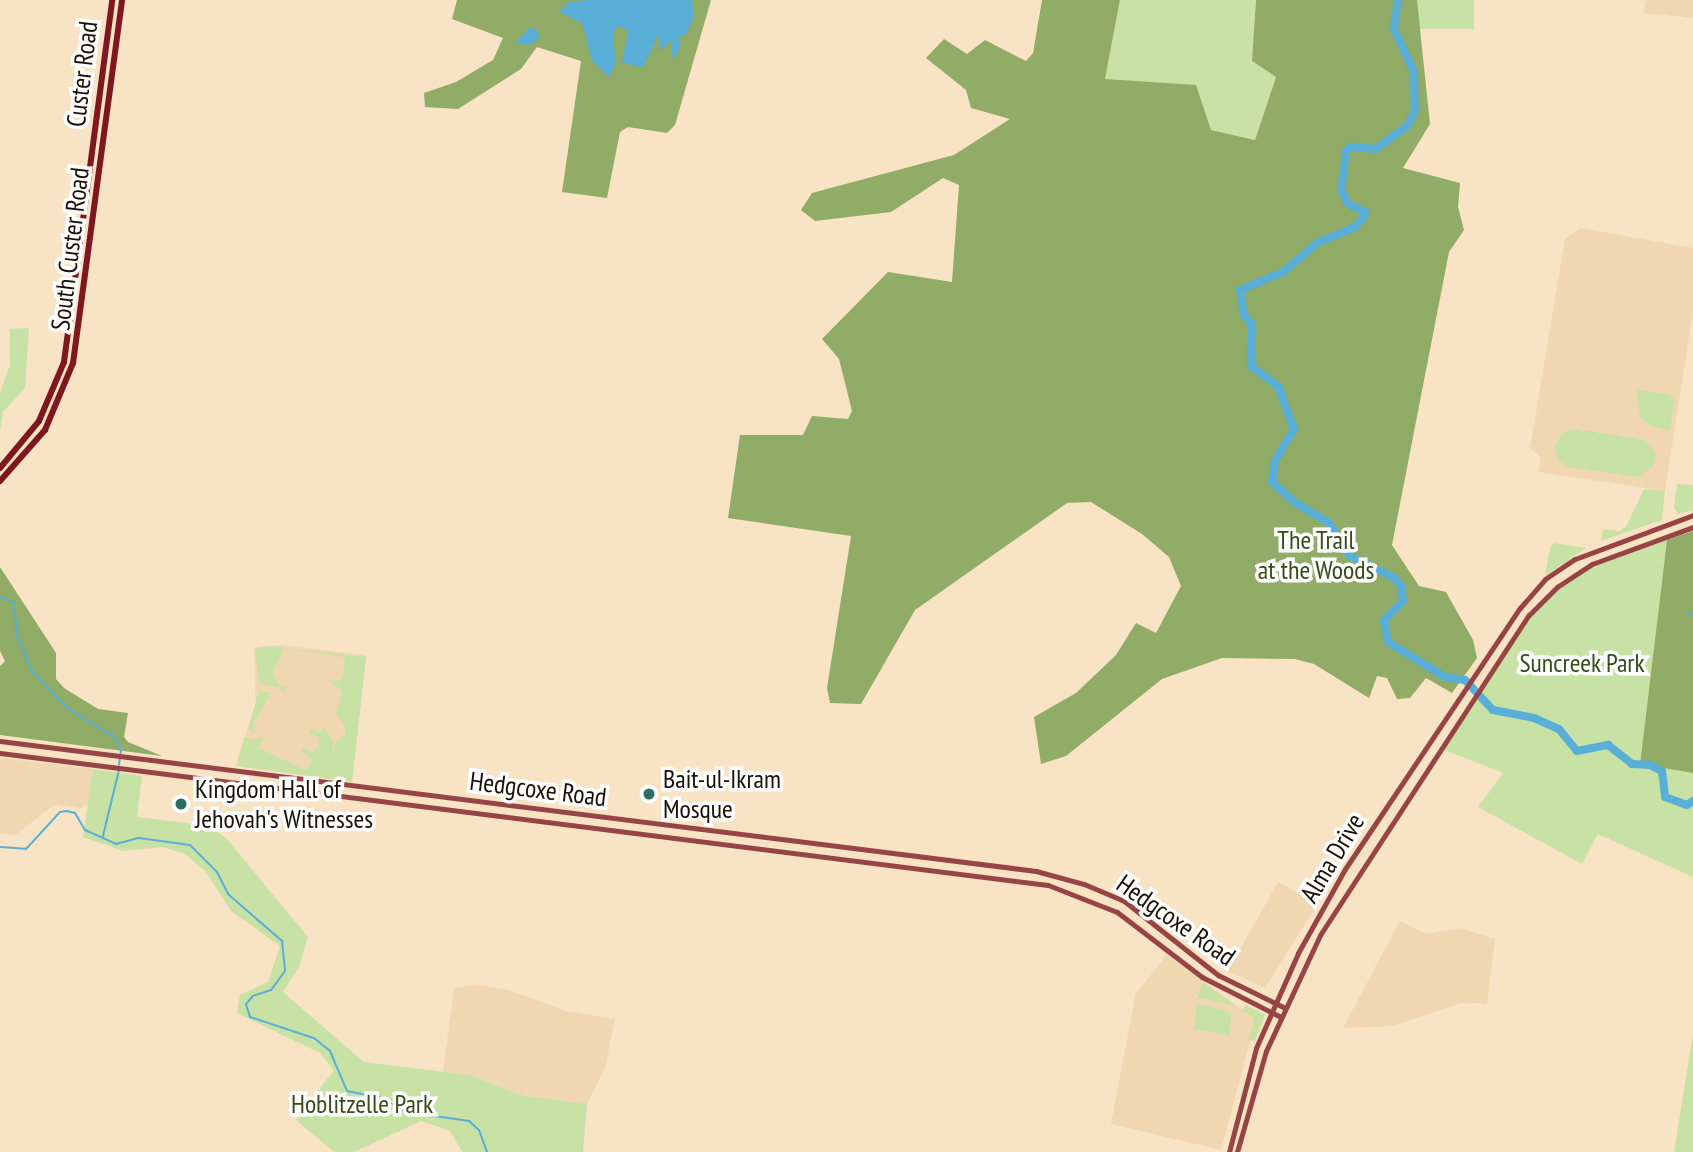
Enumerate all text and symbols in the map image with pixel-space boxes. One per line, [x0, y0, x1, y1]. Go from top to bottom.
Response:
street label: Custer Road [60, 19, 104, 129]
street label: South Custer Road [45, 166, 95, 332]
park label: The Trail at the Woods [1258, 524, 1374, 586]
park label: Suncreek Park [1519, 647, 1645, 679]
place label: Bait-ul-Ikram Mosque [663, 763, 781, 824]
street label: Hedgcoxe Road [468, 765, 608, 813]
place label: Kingdom Hall of Jehovah's Witnesses [195, 773, 374, 834]
marker: Bait-ul-Ikram Mosque [641, 786, 657, 802]
marker: Kingdom Hall of Jehovah's Witnesses [173, 796, 189, 812]
street label: Alma Drive [1293, 808, 1371, 908]
street label: Hedgcoxe Road [1111, 868, 1241, 972]
park label: Hoblitzelle Park [291, 1088, 433, 1120]

